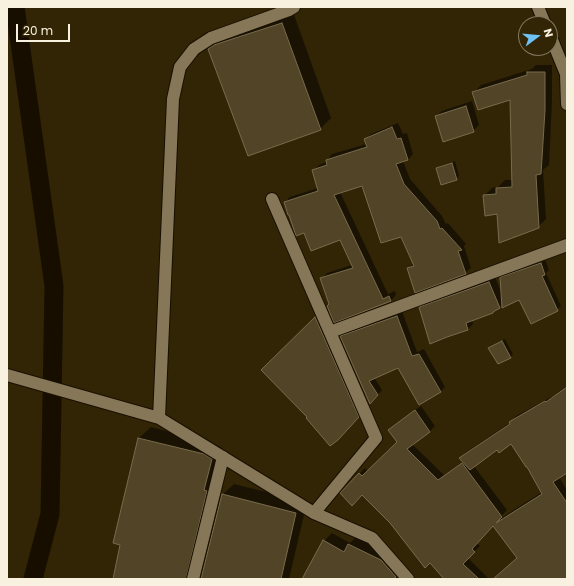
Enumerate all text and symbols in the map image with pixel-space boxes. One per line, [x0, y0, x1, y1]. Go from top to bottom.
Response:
scale bar [18, 16, 72, 42]
north arrow [518, 16, 558, 56]
text: 20 m [23, 22, 53, 39]
text: N [540, 27, 557, 39]

